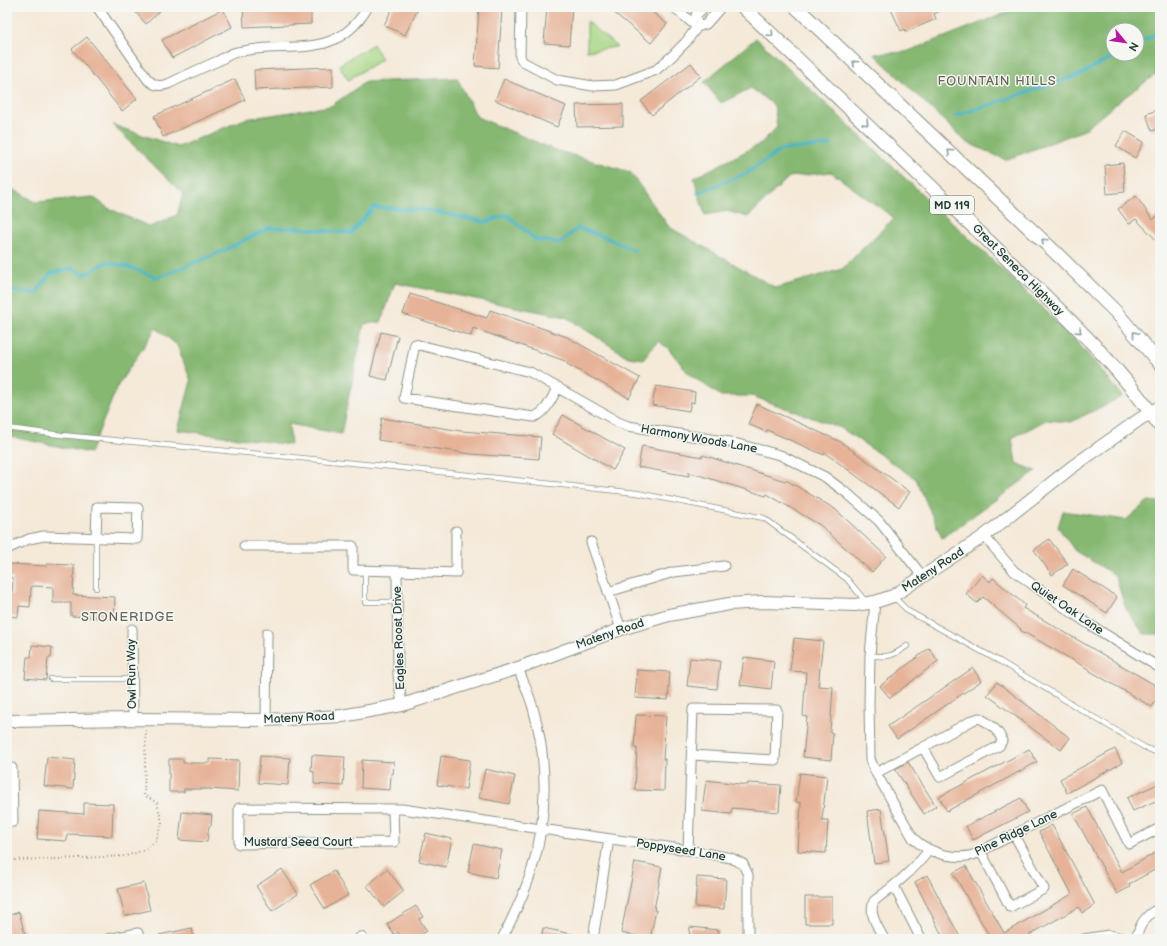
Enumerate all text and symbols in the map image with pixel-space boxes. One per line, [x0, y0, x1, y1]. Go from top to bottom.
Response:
north arrow [1105, 22, 1145, 62]
one-way arrow [766, 29, 774, 37]
text: N [1126, 40, 1141, 53]
one-way arrow [852, 60, 860, 68]
district label: FOUNTAIN HILLS [937, 73, 1057, 89]
one-way arrow [861, 119, 868, 126]
one-way arrow [947, 149, 955, 157]
road number: MD 119 [930, 196, 974, 214]
street label: Great Seneca Highway [969, 221, 1067, 319]
one-way arrow [1041, 238, 1049, 246]
one-way arrow [1075, 326, 1082, 334]
one-way arrow [1132, 332, 1139, 339]
street label: Harmony Woods Lane [640, 421, 758, 457]
street label: Mateny Road [899, 544, 967, 596]
street label: Quiet Oak Lane [1028, 578, 1106, 638]
street label: Eagles Roost Drive [390, 586, 408, 690]
district label: STONERIDGE [81, 609, 175, 625]
street label: Mateny Road [574, 615, 646, 653]
street label: Owl Run Way [124, 638, 140, 709]
street label: Mateny Road [263, 709, 335, 727]
street label: Pine Ridge Lane [972, 806, 1060, 860]
street label: Mustard Seed Court [244, 835, 353, 850]
street label: Poppyseed Lane [635, 836, 727, 864]

